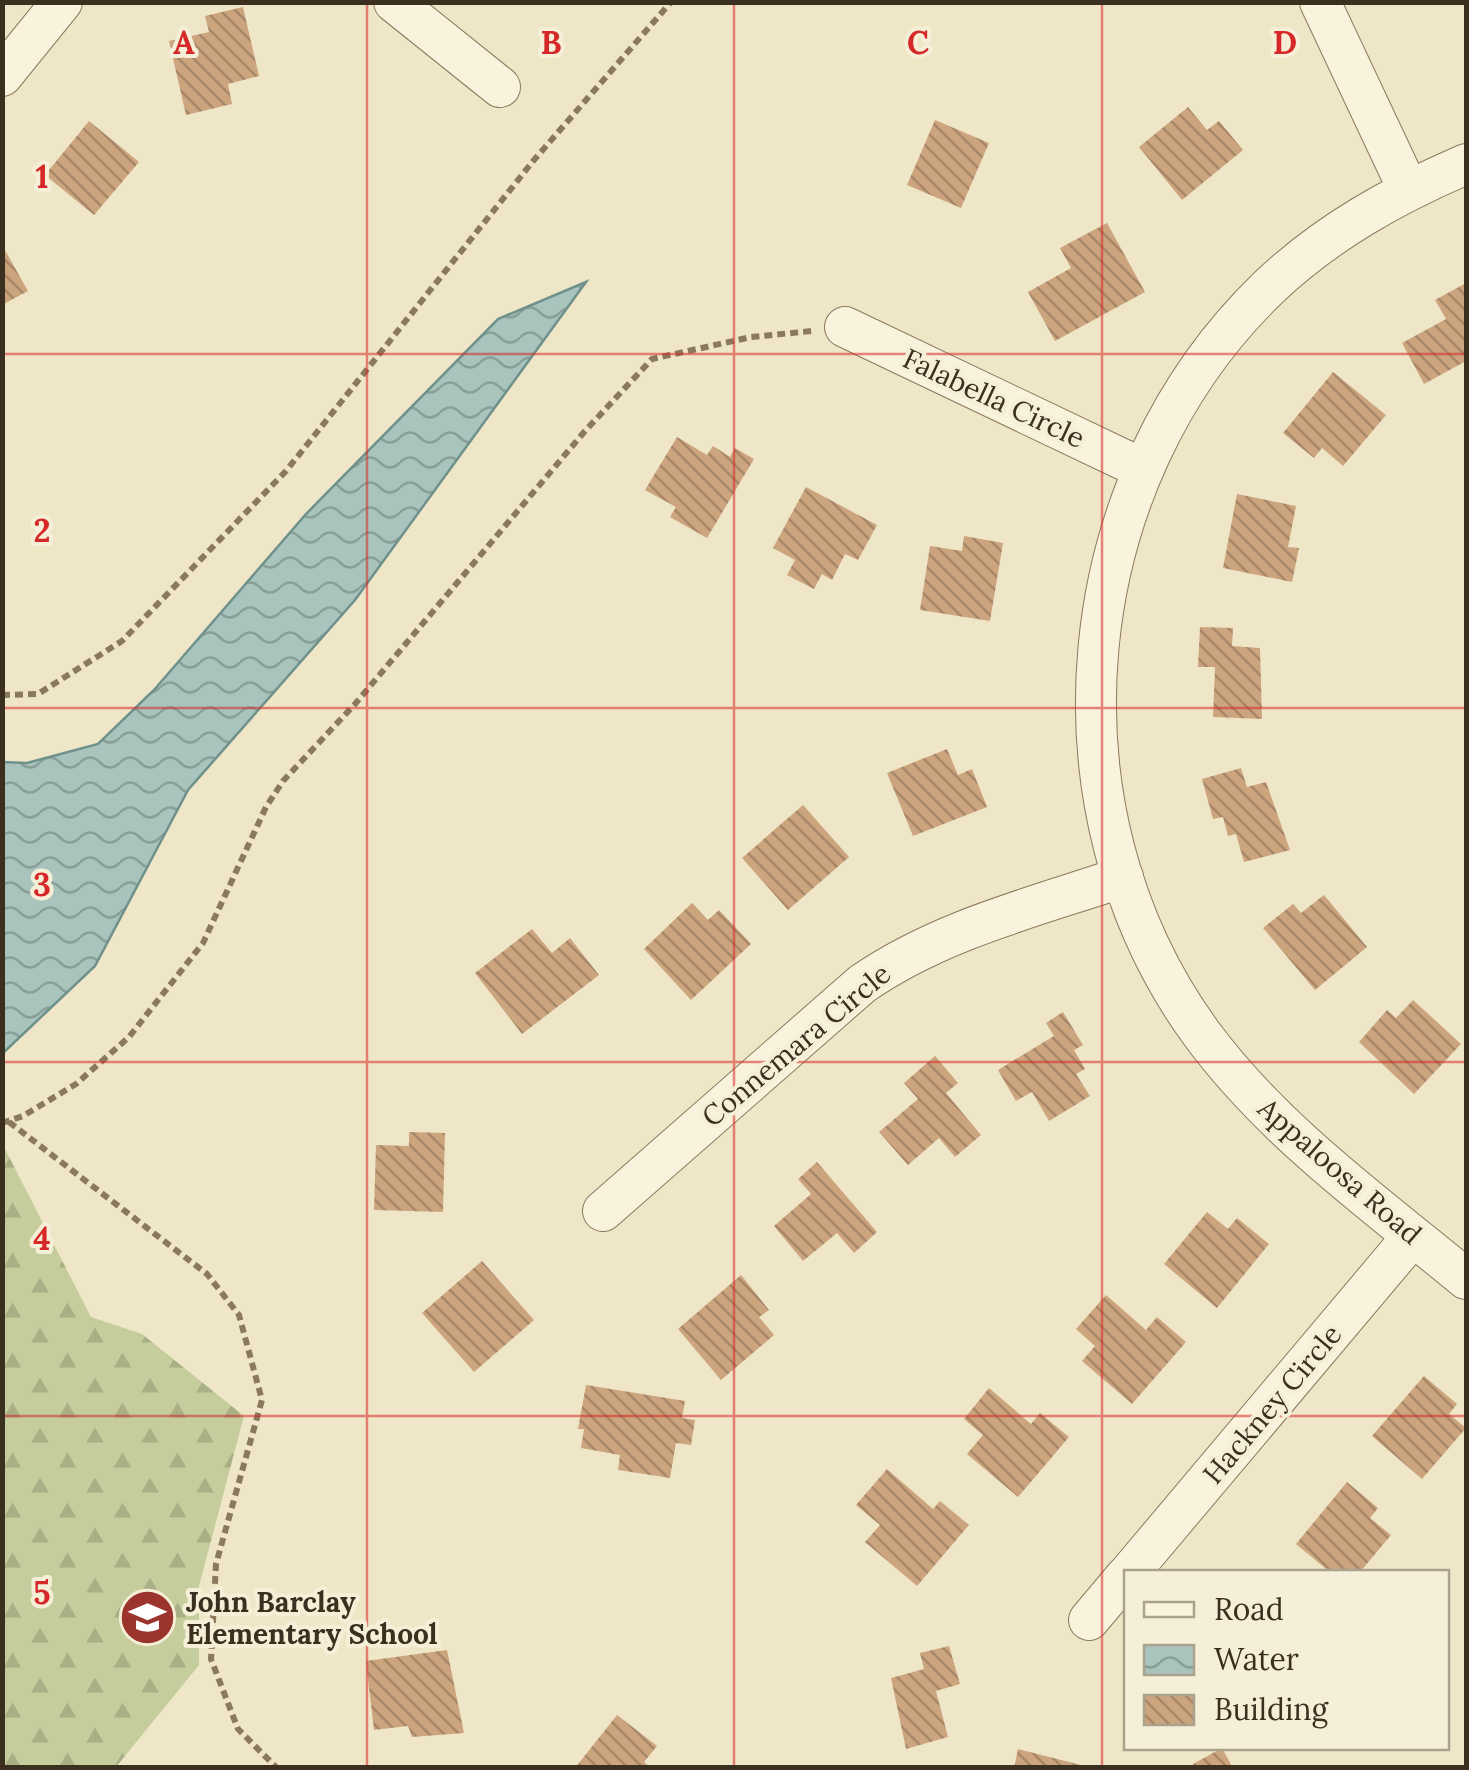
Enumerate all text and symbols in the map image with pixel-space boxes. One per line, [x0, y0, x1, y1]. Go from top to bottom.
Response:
text: A [173, 22, 195, 63]
text: B [540, 22, 562, 63]
text: C [907, 22, 929, 63]
text: D [1273, 22, 1297, 63]
text: 1 [36, 156, 49, 197]
street label: Falabella Circle [897, 340, 1091, 456]
text: 2 [33, 510, 51, 551]
text: 3 [33, 864, 51, 905]
street label: Connemara Circle [694, 956, 898, 1134]
street label: Appaloosa Road [1250, 1089, 1429, 1252]
text: 4 [33, 1218, 51, 1259]
street label: Hackney Circle [1195, 1317, 1349, 1491]
legend [1124, 1570, 1449, 1750]
text: 5 [33, 1572, 51, 1613]
place label: John Barclay Elementary School [186, 1584, 438, 1652]
school or university icon: John Barclay Elementary School [117, 1588, 177, 1648]
text: Road [1214, 1590, 1284, 1628]
text: Water [1214, 1640, 1299, 1678]
text: Building [1214, 1690, 1330, 1729]

